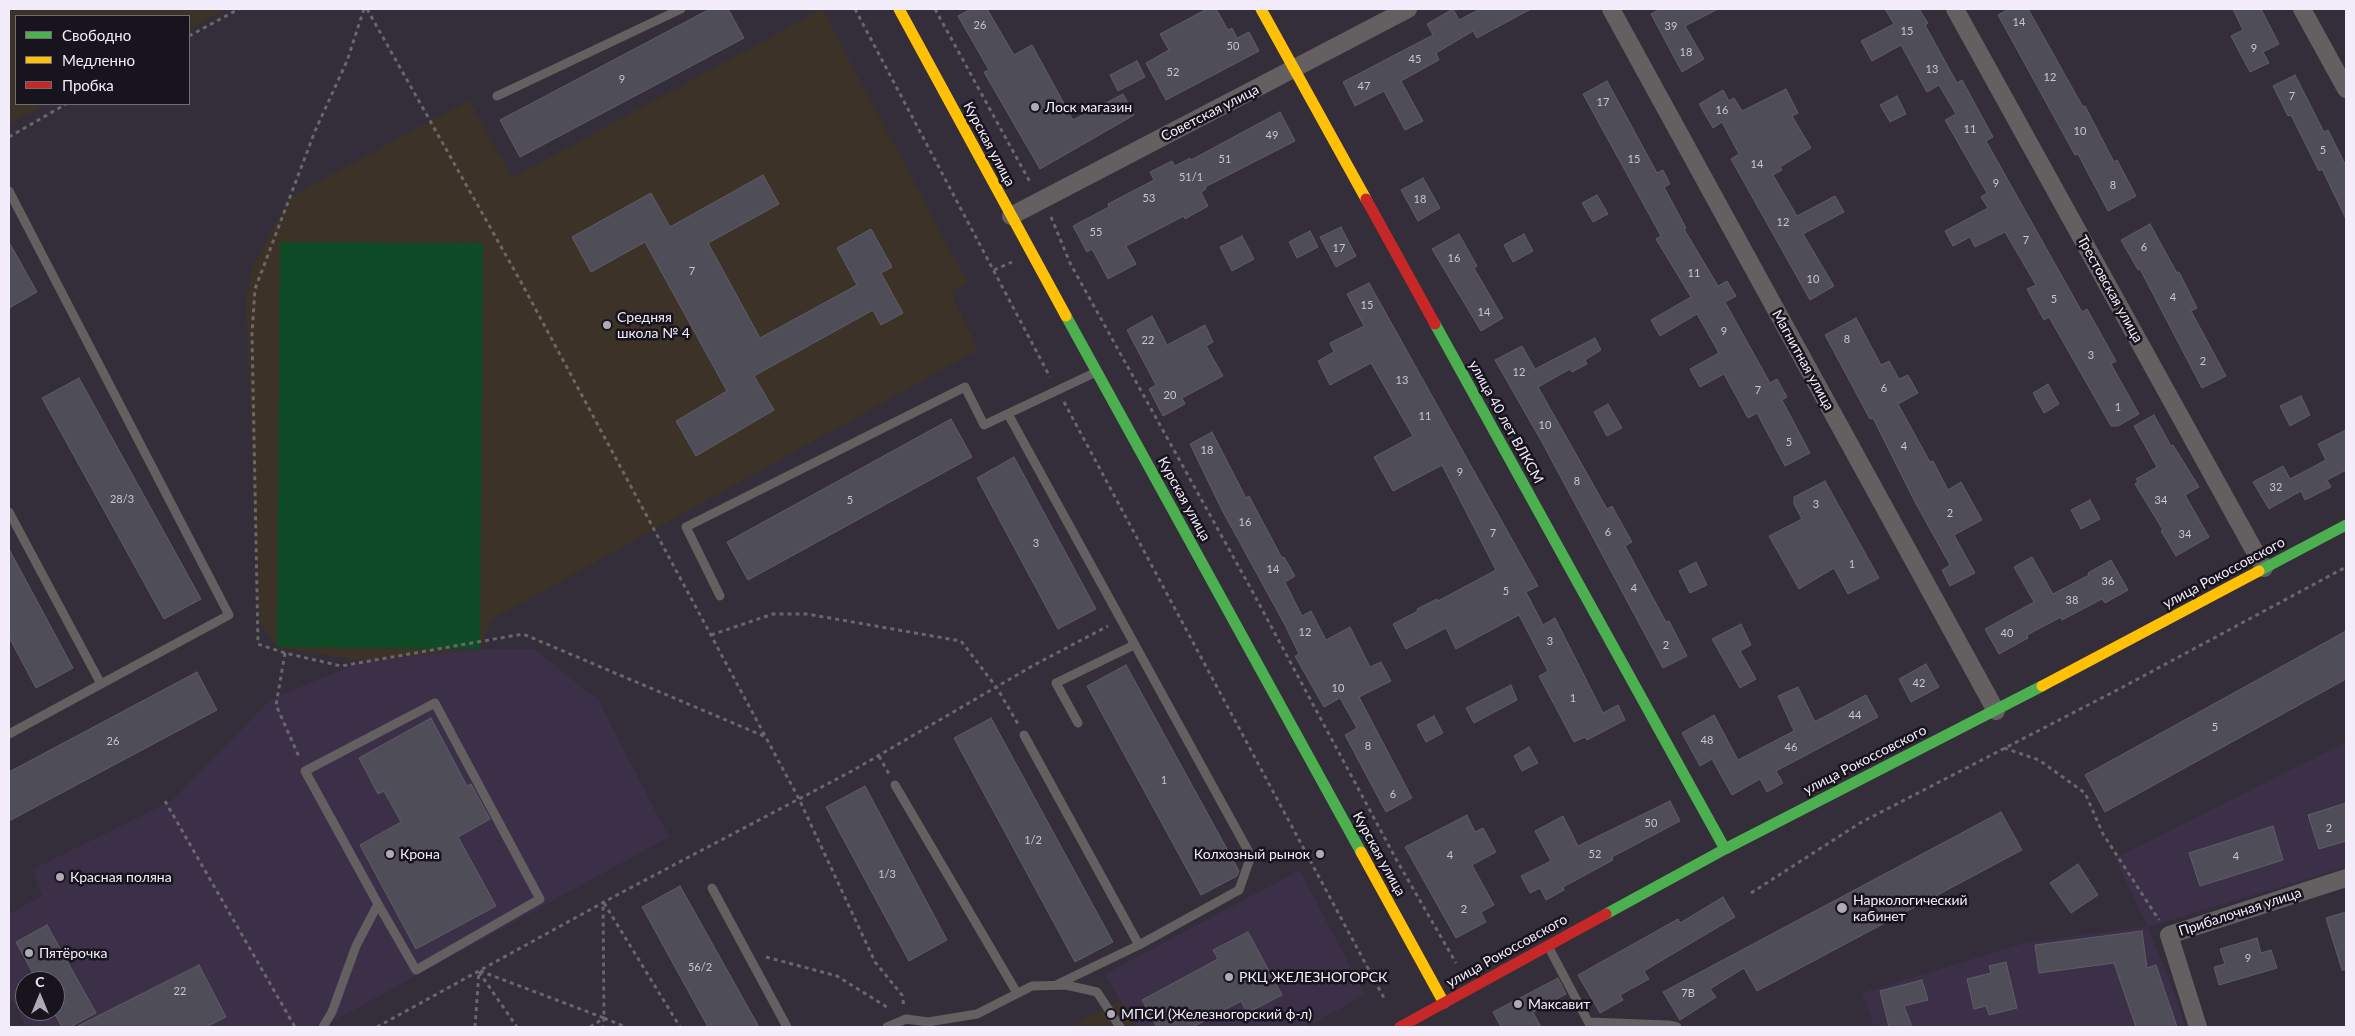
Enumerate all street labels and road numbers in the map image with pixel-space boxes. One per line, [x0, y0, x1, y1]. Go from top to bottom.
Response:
street label: Советская улица [1158, 81, 1262, 145]
street label: Курская улица [960, 99, 1018, 189]
street label: Трестовская улица [2074, 232, 2146, 346]
street label: Магнитная улица [1768, 307, 1838, 413]
street label: улица 40 лет ВЛКСМ [1465, 357, 1547, 487]
street label: Курская улица [1154, 454, 1214, 544]
street label: улица Рокоссовского [2160, 534, 2288, 612]
street label: улица Рокоссовского [1801, 722, 1929, 798]
street label: Курская улица [1349, 809, 1409, 899]
street label: Прибалочная улица [2176, 884, 2304, 940]
street label: улица Рокоссовского [1444, 911, 1570, 991]

